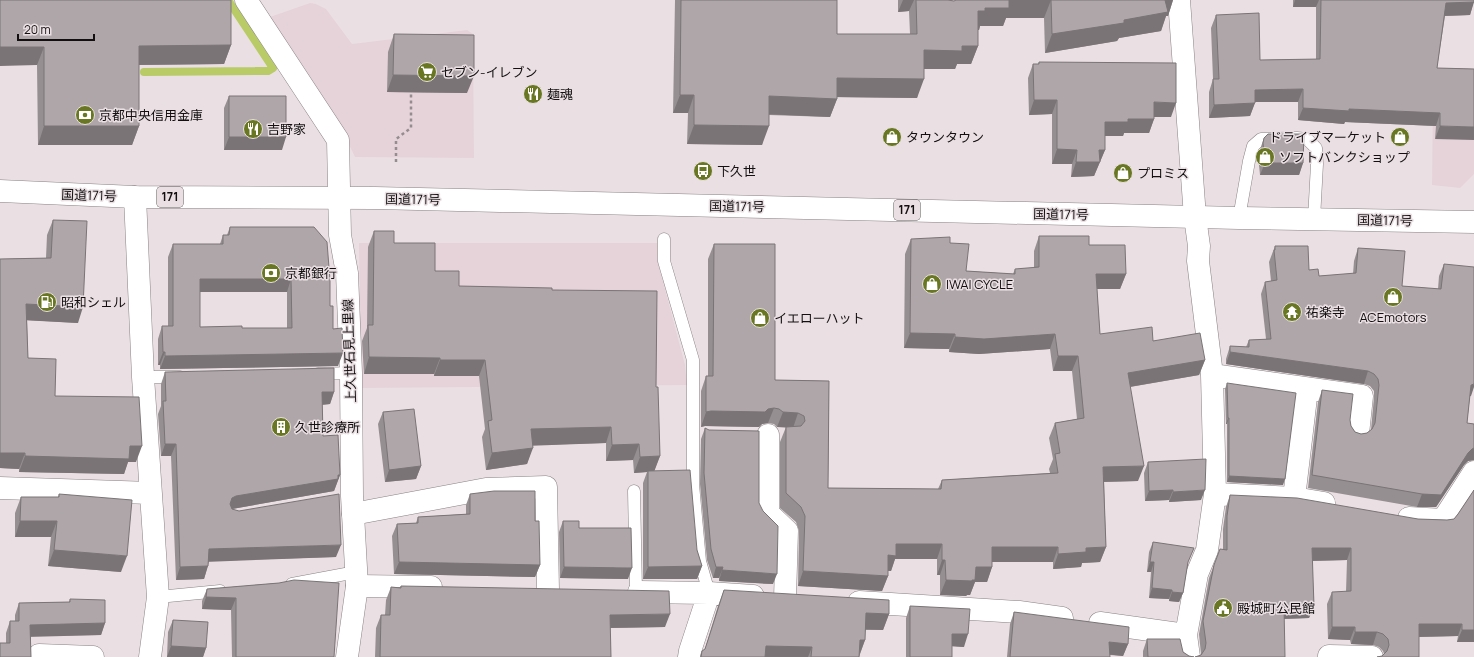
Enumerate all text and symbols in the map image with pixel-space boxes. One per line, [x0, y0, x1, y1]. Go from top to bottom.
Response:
scale bar [18, 16, 94, 42]
text: 20 m [24, 21, 51, 38]
supermarket icon: セブン-イレブン [416, 61, 438, 83]
place label: セブン-イレブン [441, 63, 537, 81]
restaurant icon: 麺魂 [522, 83, 544, 105]
place label: 麺魂 [547, 85, 573, 103]
bank icon: 京都中央信用金庫 [74, 104, 96, 126]
place label: 京都中央信用金庫 [99, 106, 203, 124]
restaurant icon: 吉野家 [242, 118, 264, 140]
place label: 吉野家 [267, 120, 306, 138]
shop icon: タウンタウン [881, 126, 903, 148]
shop icon: ドライブマーケット [1389, 126, 1411, 148]
place label: タウンタウン [906, 128, 984, 146]
place label: ドライブマーケット [1269, 128, 1386, 146]
shop icon: ソフトバンクショップ [1254, 146, 1276, 168]
place label: ソフトバンクショップ [1279, 148, 1410, 166]
bus stop icon: 下久世 [692, 160, 714, 182]
place label: 下久世 [717, 162, 756, 180]
shop icon: プロミス [1112, 162, 1134, 184]
place label: プロミス [1137, 164, 1189, 182]
street label: 国道171号 [61, 185, 117, 205]
road number: 171 [157, 187, 183, 207]
street label: 国道171号 [385, 190, 441, 208]
street label: 国道171号 [709, 197, 765, 215]
road number: 171 [894, 200, 920, 220]
street label: 国道171号 [1033, 205, 1089, 223]
street label: 国道171号 [1357, 211, 1413, 229]
bank icon: 京都銀行 [260, 262, 282, 284]
place label: 京都銀行 [285, 264, 337, 282]
shop icon: IWAI CYCLE [921, 273, 943, 295]
place label: IWAI CYCLE [946, 275, 1013, 293]
shop icon: ACEmotors [1382, 286, 1404, 308]
fuel station icon: 昭和シェル [36, 291, 58, 313]
place label: 昭和シェル [61, 293, 126, 311]
street label: 上久世石見上里線 [338, 299, 360, 403]
temple icon: 祐楽寺 [1281, 301, 1303, 323]
place label: 祐楽寺 [1306, 303, 1345, 321]
shop icon: イエローハット [749, 307, 771, 329]
place label: ACEmotors [1359, 308, 1427, 326]
place label: イエローハット [774, 309, 865, 327]
building icon: 久世診療所 [270, 416, 292, 438]
place label: 久世診療所 [295, 418, 360, 436]
public building icon: 殿城町公民館 [1212, 597, 1234, 619]
place label: 殿城町公民館 [1237, 599, 1315, 617]

